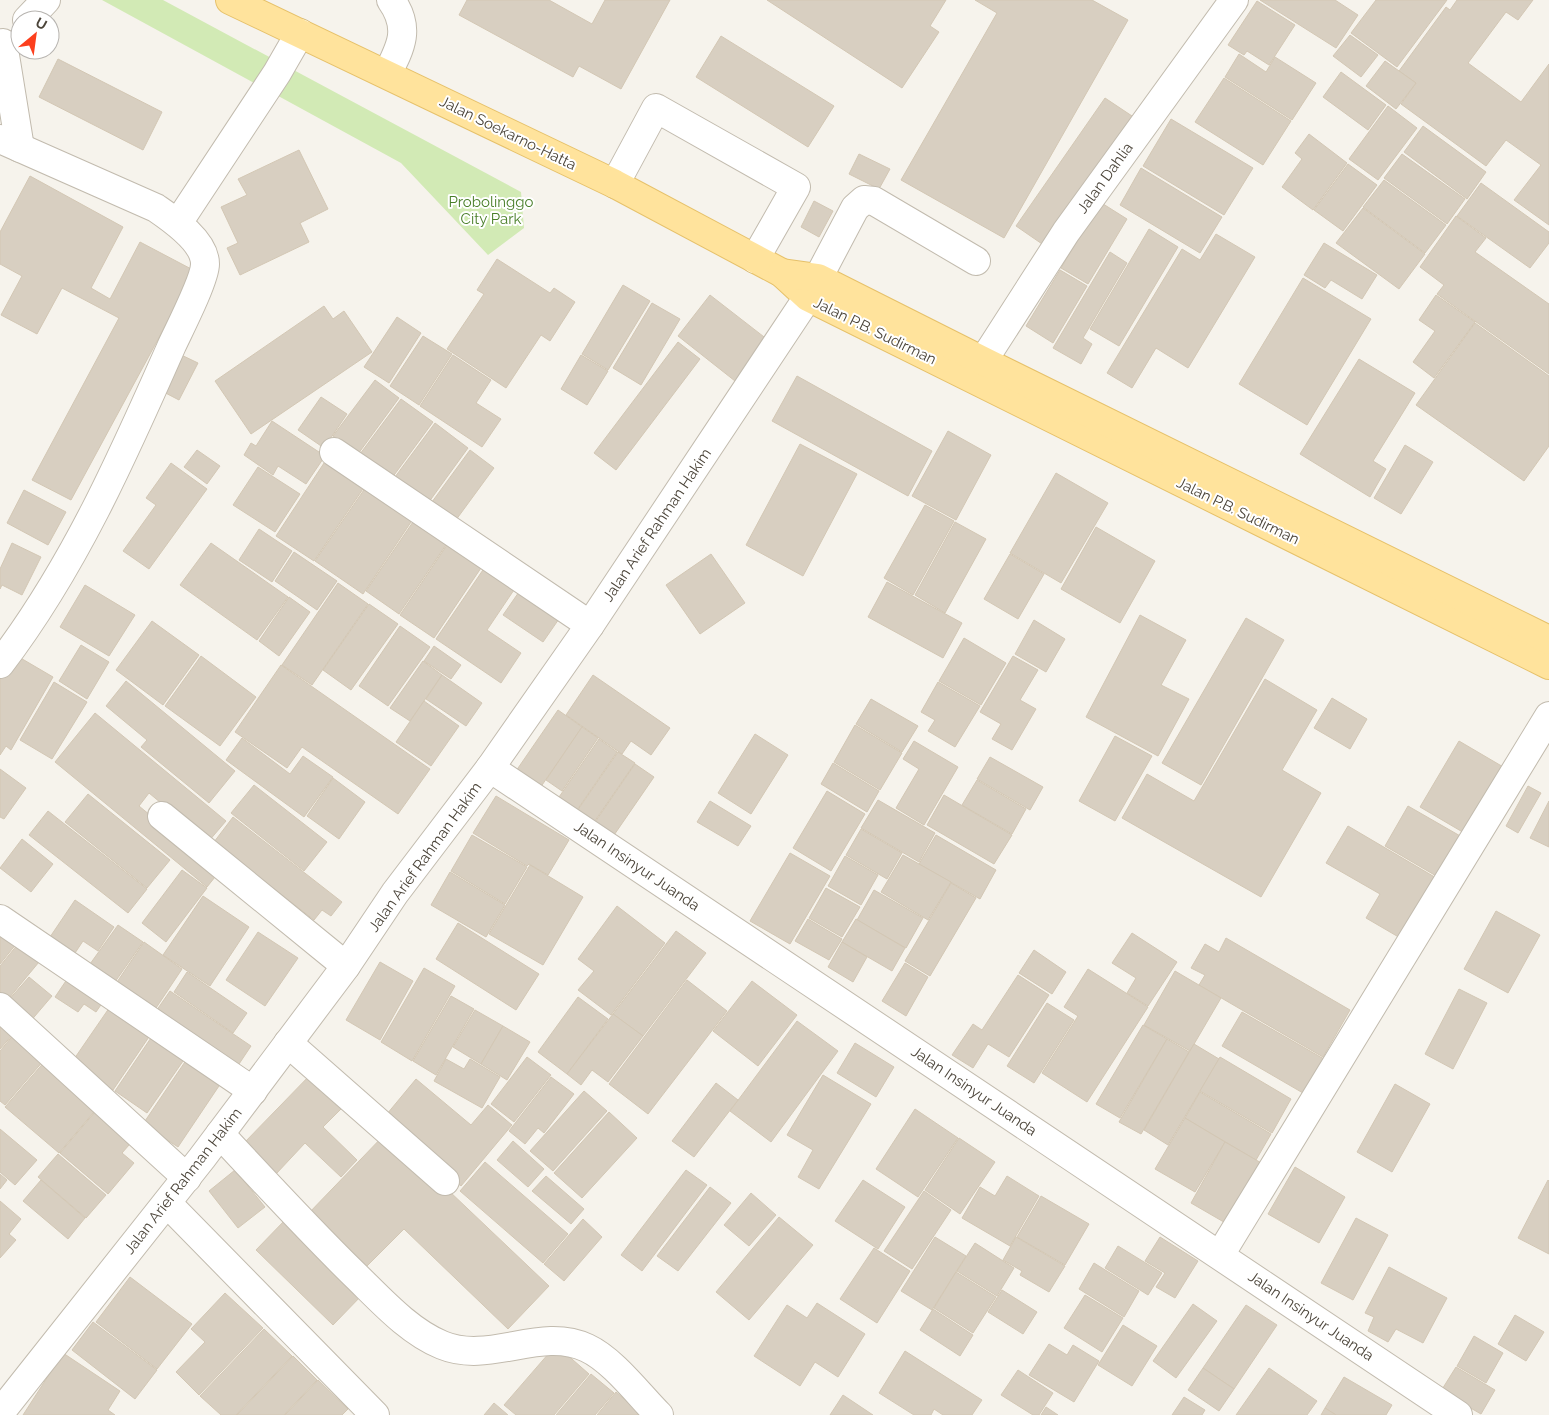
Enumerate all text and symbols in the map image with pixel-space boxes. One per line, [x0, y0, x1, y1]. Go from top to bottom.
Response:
north arrow [10, 10, 60, 60]
text: U [33, 14, 50, 33]
street label: Jalan Soekarno-Hatta [437, 92, 579, 174]
street label: Jalan Dahlia [1073, 139, 1137, 217]
park label: Probolinggo City Park [448, 193, 534, 228]
street label: Jalan P.B. Sudirman [811, 294, 939, 368]
street label: Jalan Arief Rahman Hakim [599, 445, 715, 605]
street label: Jalan P.B. Sudirman [1174, 474, 1302, 548]
street label: Jalan Arief Rahman Hakim [365, 779, 485, 935]
street label: Jalan Insinyur Juanda [571, 817, 703, 915]
street label: Jalan Insinyur Juanda [908, 1042, 1040, 1140]
street label: Jalan Arief Rahman Hakim [120, 1104, 246, 1258]
street label: Jalan Insinyur Juanda [1245, 1267, 1377, 1365]

